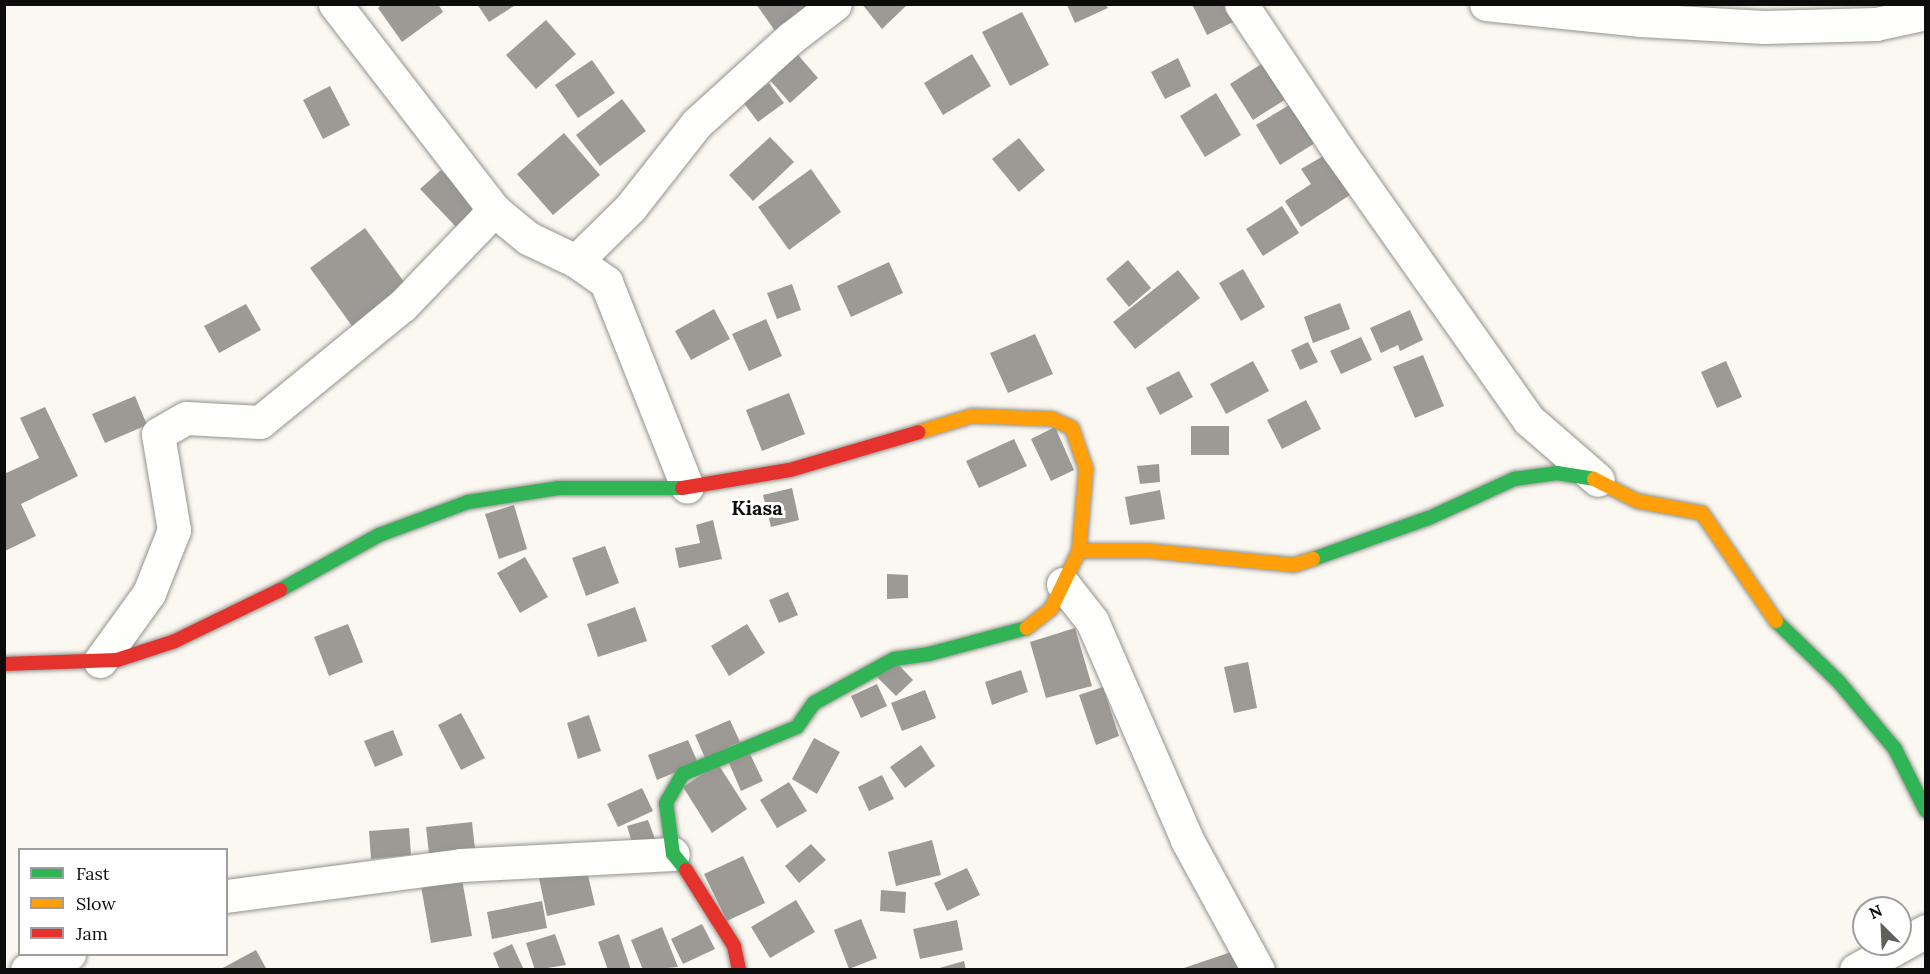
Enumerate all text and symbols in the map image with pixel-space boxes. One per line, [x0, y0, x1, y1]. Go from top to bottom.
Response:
district label: Kiasa [731, 495, 783, 519]
legend [18, 848, 228, 956]
text: Fast [76, 862, 110, 885]
text: Slow [76, 892, 116, 915]
north arrow [1852, 896, 1912, 956]
text: N [1866, 900, 1885, 923]
text: Jam [76, 922, 108, 945]

